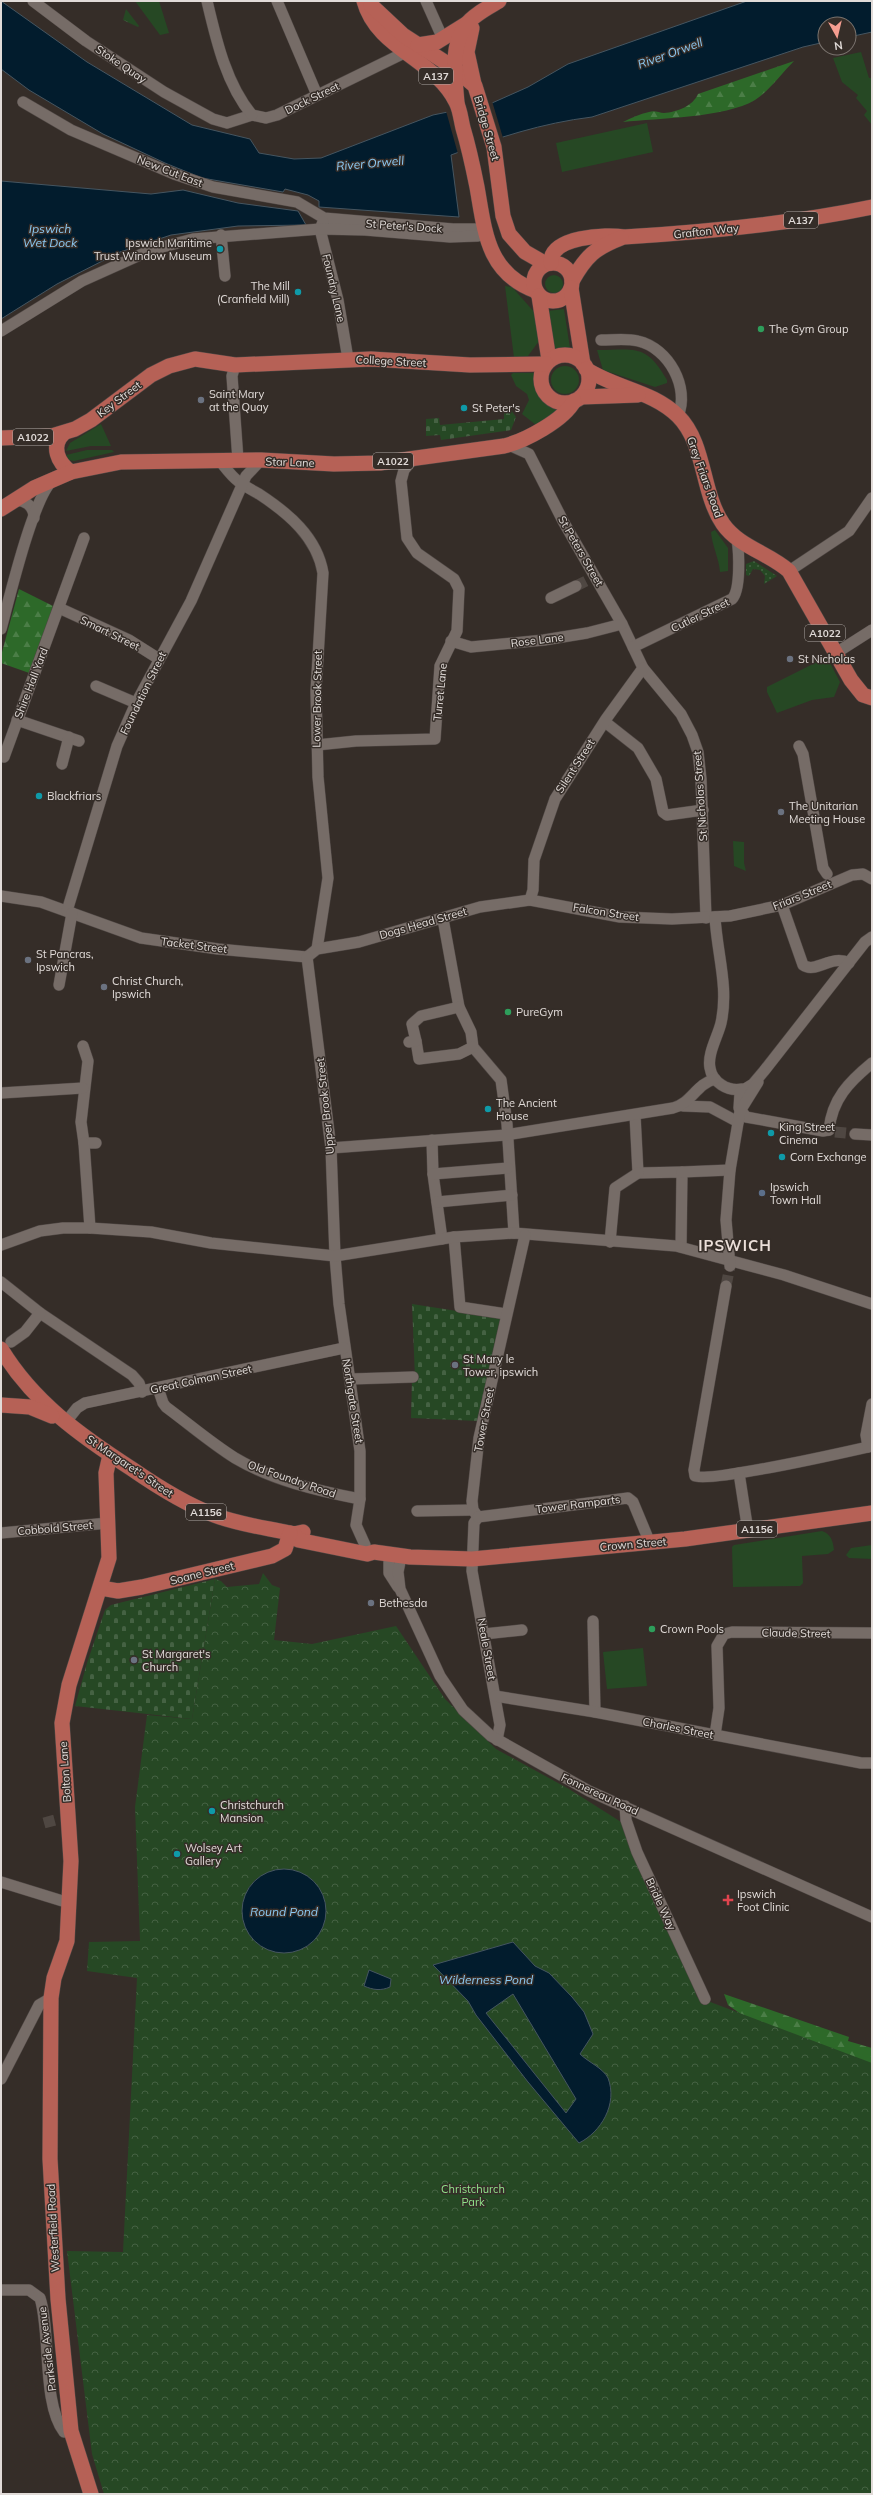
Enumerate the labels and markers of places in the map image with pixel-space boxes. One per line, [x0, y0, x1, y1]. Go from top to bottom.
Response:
place label: Ipswich Maritime Trust Window Museum [94, 236, 212, 263]
marker: Ipswich Maritime Trust Window Museum [215, 244, 225, 254]
place label: The Mill (Cranfield Mill) [217, 279, 290, 306]
marker: The Mill (Cranfield Mill) [293, 287, 303, 297]
place label: The Gym Group [769, 322, 849, 336]
marker: The Gym Group [756, 324, 766, 334]
place label: Saint Mary at the Quay [209, 387, 269, 414]
marker: Saint Mary at the Quay [196, 395, 206, 405]
place label: St Peter's [472, 401, 520, 415]
marker: St Peter's [459, 403, 469, 413]
place label: St Nicholas [798, 652, 855, 666]
marker: St Nicholas [785, 654, 795, 664]
place label: Blackfriars [47, 789, 101, 803]
marker: Blackfriars [34, 791, 44, 801]
place label: The Unitarian Meeting House [789, 799, 865, 826]
marker: The Unitarian Meeting House [776, 807, 786, 817]
place label: St Pancras, Ipswich [36, 947, 93, 974]
marker: St Pancras, Ipswich [23, 955, 33, 965]
place label: Christ Church, Ipswich [112, 974, 183, 1001]
marker: Christ Church, Ipswich [99, 982, 109, 992]
place label: PureGym [516, 1005, 563, 1019]
marker: PureGym [503, 1007, 513, 1017]
place label: The Ancient House [496, 1096, 557, 1123]
marker: The Ancient House [483, 1104, 493, 1114]
place label: King Street Cinema [779, 1120, 835, 1147]
marker: King Street Cinema [766, 1128, 776, 1138]
place label: Corn Exchange [790, 1150, 867, 1164]
marker: Corn Exchange [777, 1152, 787, 1162]
place label: Ipswich Town Hall [770, 1180, 821, 1207]
marker: Ipswich Town Hall [757, 1188, 767, 1198]
place label: St Mary le Tower, ipswich [463, 1352, 538, 1379]
marker: St Mary le Tower, ipswich [450, 1360, 460, 1370]
place label: Bethesda [379, 1596, 427, 1610]
marker: Bethesda [366, 1598, 376, 1608]
place label: Crown Pools [660, 1622, 724, 1636]
marker: Crown Pools [647, 1624, 657, 1634]
place label: St Margaret's Church [142, 1647, 210, 1674]
marker: St Margaret's Church [129, 1655, 139, 1665]
place label: Christchurch Mansion [220, 1798, 284, 1825]
marker: Christchurch Mansion [207, 1806, 217, 1816]
place label: Wolsey Art Gallery [185, 1841, 242, 1868]
marker: Wolsey Art Gallery [172, 1849, 182, 1859]
place label: Ipswich Foot Clinic [737, 1887, 790, 1914]
marker: Ipswich Foot Clinic [722, 1894, 734, 1906]

